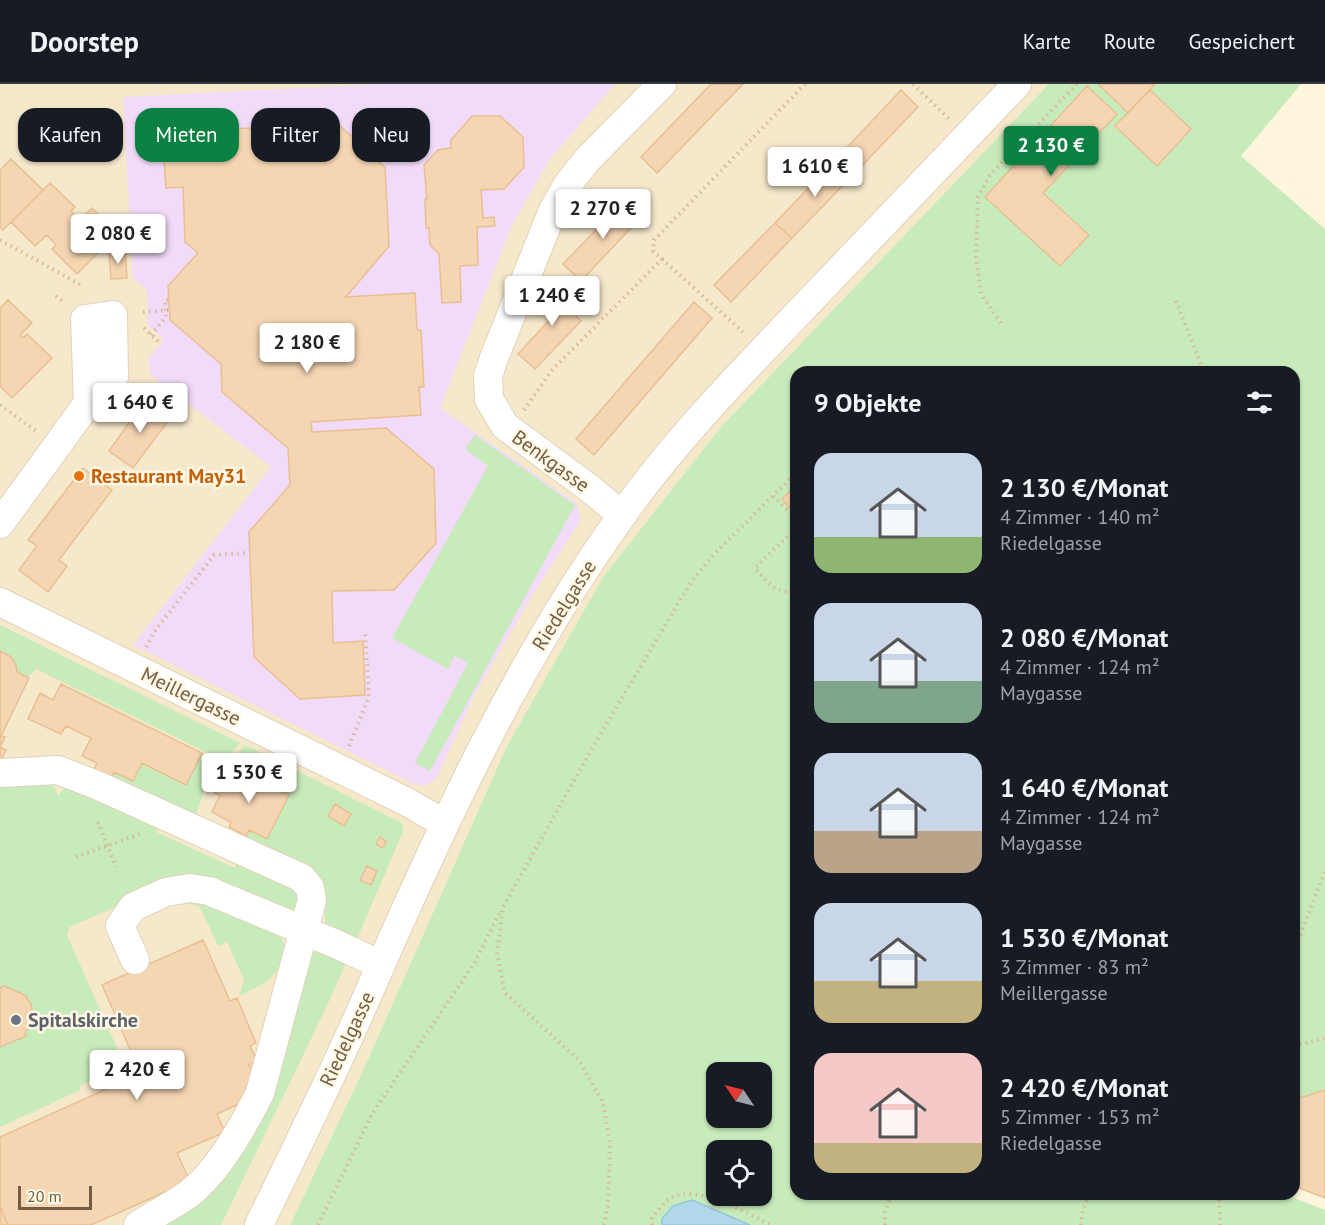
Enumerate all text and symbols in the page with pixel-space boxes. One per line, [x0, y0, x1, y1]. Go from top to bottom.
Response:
text: Doorstep [30, 23, 139, 60]
text: Karte [1023, 28, 1071, 55]
text: Route [1104, 28, 1155, 55]
text: Gespeichert [1188, 28, 1295, 55]
chip: Kaufen [18, 108, 123, 162]
chip: Mieten [135, 108, 239, 162]
chip: Filter [251, 108, 340, 162]
chip: Neu [352, 108, 430, 162]
pin: 2 130 € [996, 126, 1106, 177]
text: 2 130 € [1018, 132, 1084, 158]
pin: 1 610 € [760, 147, 870, 198]
text: 1 610 € [782, 153, 848, 179]
pin: 2 270 € [548, 189, 658, 240]
text: 2 270 € [570, 195, 636, 221]
pin: 2 080 € [63, 214, 173, 265]
text: 2 080 € [85, 220, 151, 246]
pin: 1 240 € [497, 276, 607, 327]
text: 1 240 € [519, 282, 585, 308]
pin: 2 180 € [252, 323, 362, 374]
text: 2 180 € [274, 329, 340, 355]
pin: 1 640 € [85, 383, 195, 434]
text: 9 Objekte [814, 386, 921, 419]
icon: filters [1243, 386, 1276, 419]
text: 1 640 € [107, 389, 173, 415]
street label: Benkgasse [507, 424, 595, 498]
place label: Restaurant May31 [91, 463, 246, 489]
marker: Restaurant May31 [72, 469, 86, 483]
text: 2 130 €/Monat [1000, 471, 1168, 504]
icon: home [862, 477, 934, 549]
text: 4 Zimmer · 140 m² [1000, 504, 1160, 530]
text: Riedelgasse [1000, 530, 1102, 556]
street label: Riedelgasse [526, 555, 602, 655]
text: 2 080 €/Monat [1000, 621, 1168, 654]
icon: home [862, 627, 934, 699]
text: 4 Zimmer · 124 m² [1000, 654, 1160, 680]
street label: Meillergasse [137, 661, 245, 731]
text: Maygasse [1000, 680, 1083, 706]
pin: 1 530 € [194, 753, 304, 804]
text: 1 530 € [216, 759, 282, 785]
text: 1 640 €/Monat [1000, 771, 1168, 804]
icon: home [862, 777, 934, 849]
text: 4 Zimmer · 124 m² [1000, 804, 1160, 830]
text: Maygasse [1000, 830, 1083, 856]
text: 1 530 €/Monat [1000, 921, 1168, 954]
icon: home [862, 927, 934, 999]
text: 3 Zimmer · 83 m² [1000, 954, 1149, 980]
text: Meillergasse [1000, 980, 1108, 1006]
street label: Riedelgasse [314, 987, 380, 1091]
place label: Spitalskirche [28, 1007, 138, 1033]
marker: Spitalskirche [9, 1013, 23, 1027]
pin: 2 420 € [82, 1050, 192, 1101]
text: 2 420 € [104, 1056, 170, 1082]
north arrow [706, 1062, 772, 1128]
map controls [706, 1062, 772, 1206]
text: 2 420 €/Monat [1000, 1071, 1168, 1104]
icon: home [862, 1077, 934, 1149]
text: 5 Zimmer · 153 m² [1000, 1104, 1160, 1130]
text: Riedelgasse [1000, 1130, 1102, 1156]
button: locate [706, 1140, 772, 1206]
scale bar [18, 1183, 92, 1210]
text: 20 m [27, 1186, 62, 1206]

